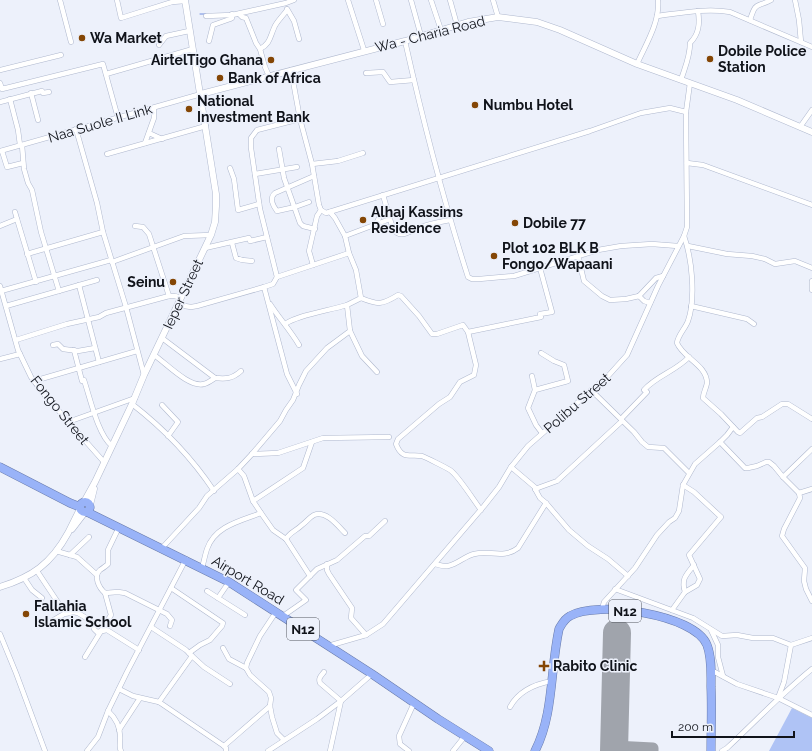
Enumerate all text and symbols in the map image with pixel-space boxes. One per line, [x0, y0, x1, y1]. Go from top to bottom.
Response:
street label: Wa - Charia Road [373, 13, 487, 55]
place label: Wa Market [90, 30, 163, 46]
marker: Wa Market [77, 33, 87, 43]
place label: Dobile Police Station [718, 43, 807, 75]
place label: AirtelTigo Ghana [151, 52, 263, 68]
marker: Dobile Police Station [705, 54, 715, 64]
marker: AirtelTigo Ghana [266, 55, 276, 65]
place label: Bank of Africa [228, 70, 321, 86]
marker: Bank of Africa [215, 73, 225, 83]
place label: National Investment Bank [197, 93, 310, 125]
place label: Numbu Hotel [483, 97, 574, 113]
street label: Naa Suole II Link [46, 100, 154, 146]
marker: Numbu Hotel [470, 100, 480, 110]
marker: National Investment Bank [184, 104, 194, 114]
place label: Alhaj Kassims Residence [371, 204, 463, 236]
marker: Alhaj Kassims Residence [358, 215, 368, 225]
place label: Dobile 77 [523, 215, 586, 231]
marker: Dobile 77 [510, 218, 520, 228]
place label: Plot 102 BLK B Fongo/Wapaani [502, 240, 613, 272]
marker: Plot 102 BLK B Fongo/Wapaani [489, 251, 499, 261]
street label: Ieper Street [160, 256, 206, 332]
place label: Seinu [127, 274, 165, 290]
marker: Seinu [168, 277, 178, 287]
street label: Polibu Street [540, 370, 614, 436]
street label: Fongo Street [27, 372, 93, 448]
street label: Airport Road [209, 552, 287, 608]
place label: Fallahia Islamic School [34, 598, 132, 630]
road number: N12 [609, 600, 641, 622]
marker: Fallahia Islamic School [21, 609, 31, 619]
road number: N12 [287, 618, 319, 640]
place label: Rabito Clinic [553, 658, 637, 674]
marker: Rabito Clinic [538, 660, 550, 672]
scale bar [672, 713, 794, 739]
text: 200 m [678, 720, 713, 734]

